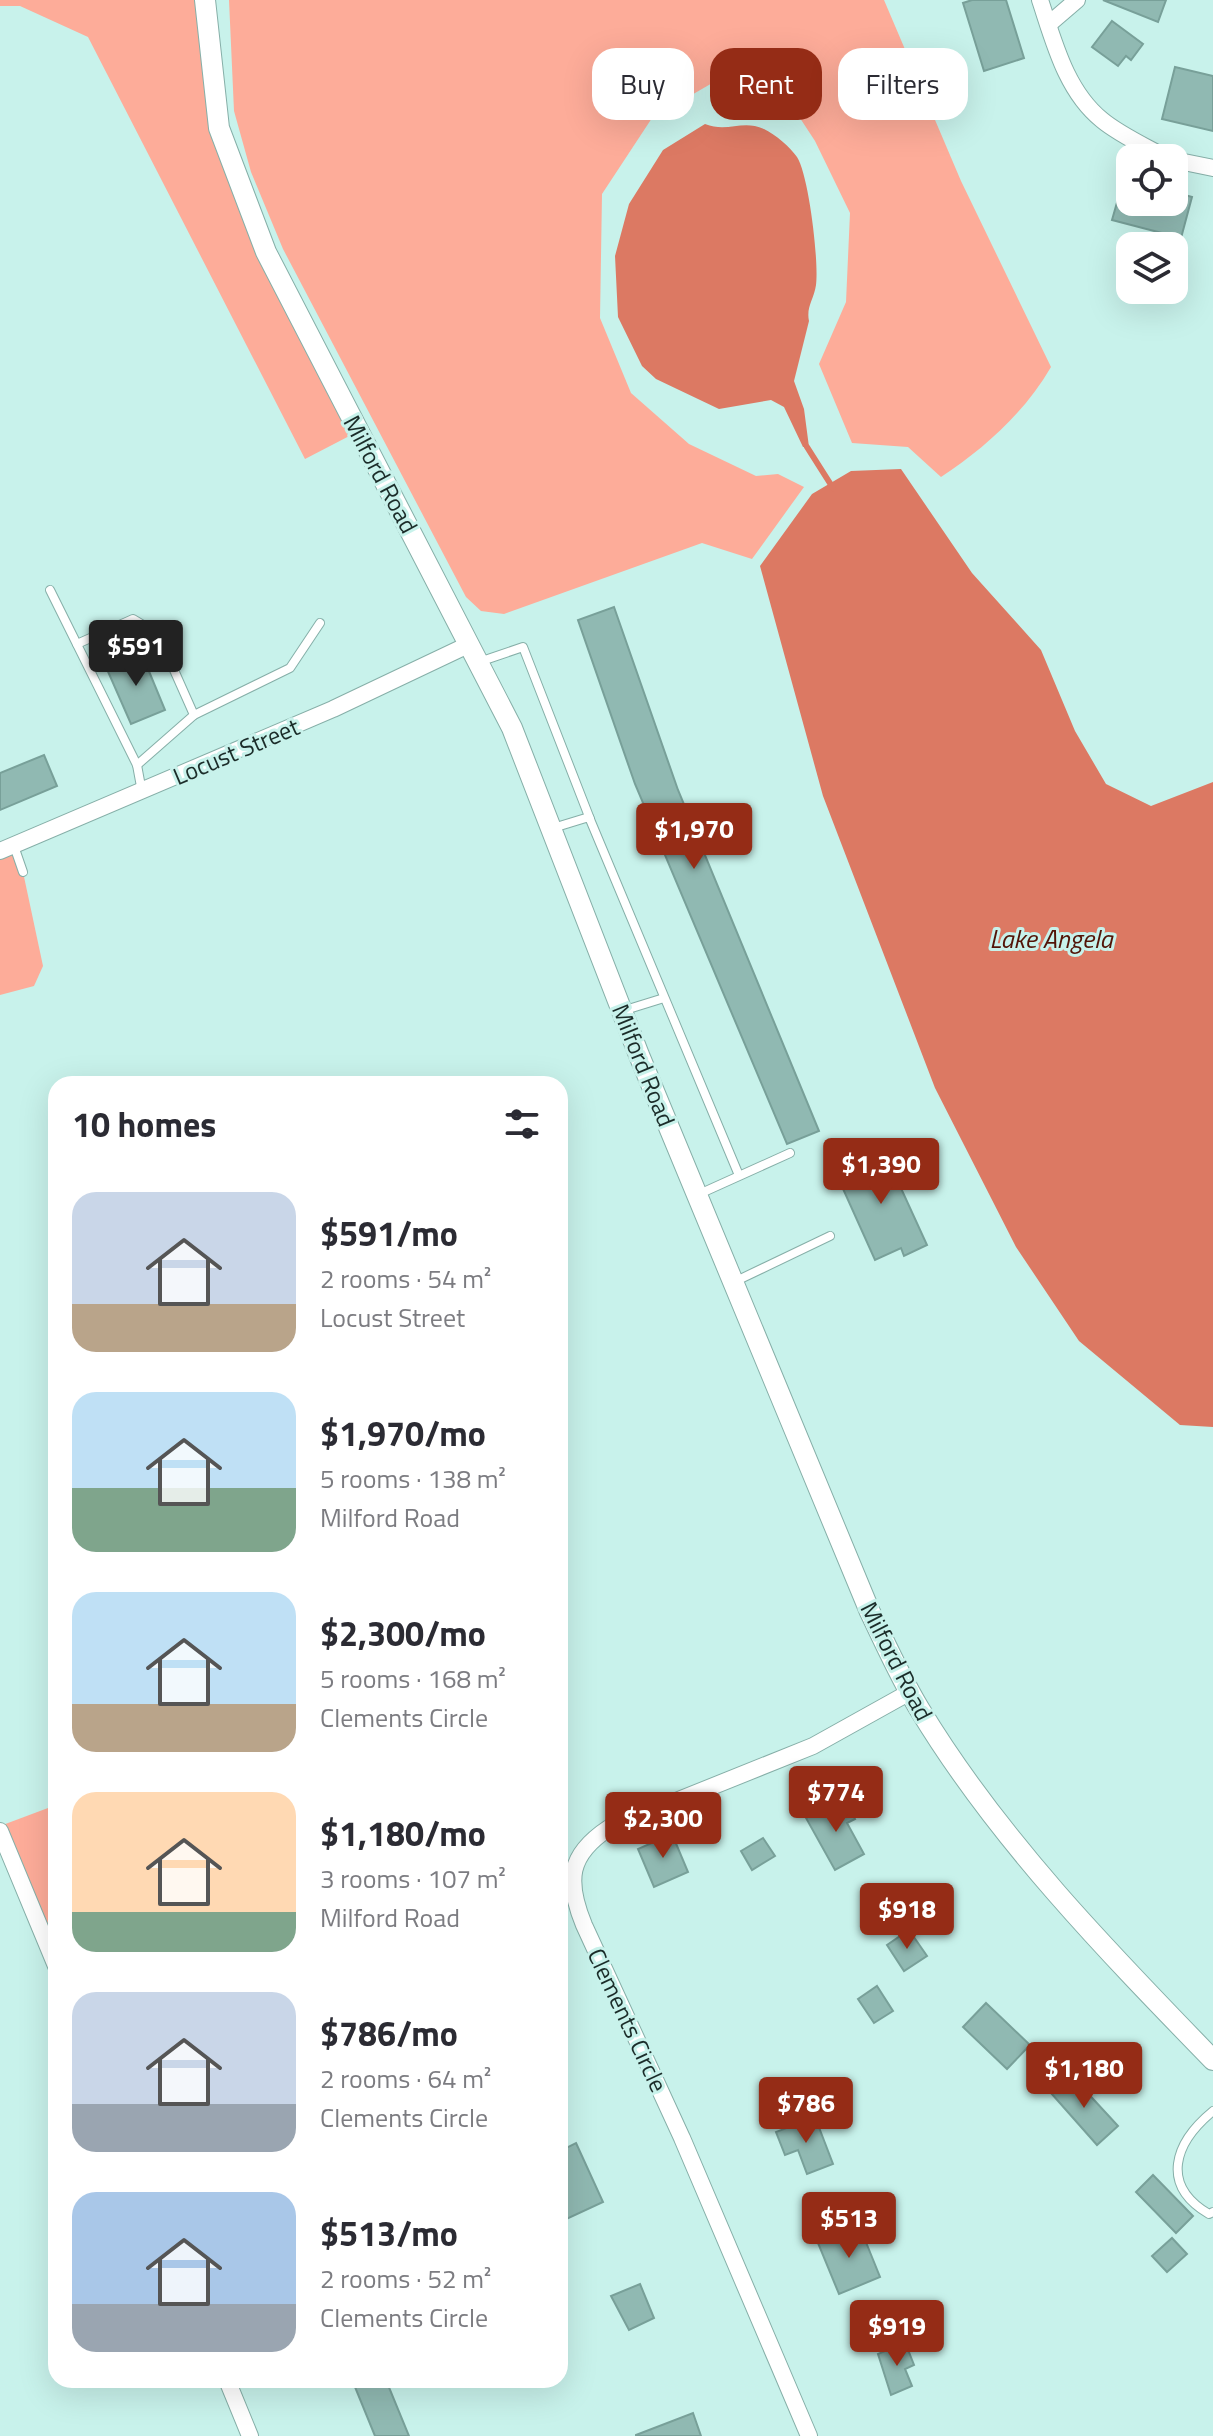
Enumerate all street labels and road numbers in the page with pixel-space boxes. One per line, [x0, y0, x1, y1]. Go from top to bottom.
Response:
street label: Milford Road [335, 408, 427, 540]
street label: Locust Street [167, 708, 305, 794]
street label: Milford Road [603, 998, 685, 1132]
street label: Milford Road [852, 1595, 942, 1727]
street label: Clements Circle [579, 1942, 677, 2098]

